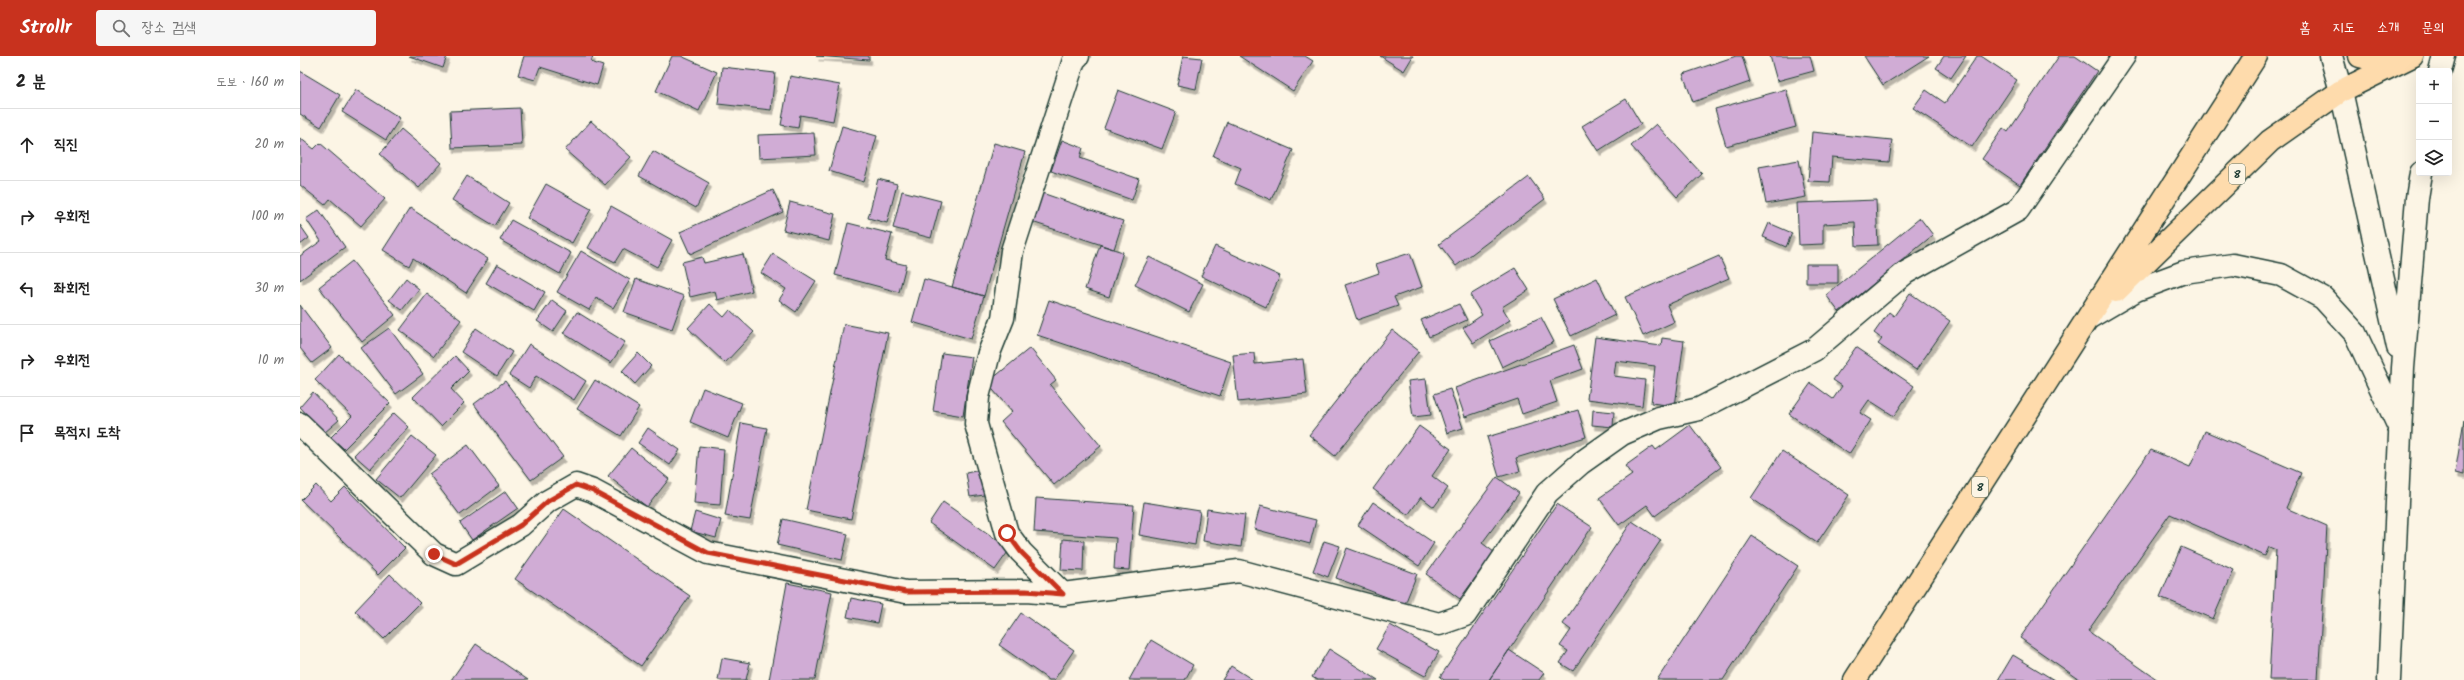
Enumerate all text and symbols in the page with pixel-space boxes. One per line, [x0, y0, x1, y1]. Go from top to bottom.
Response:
search box [96, 10, 376, 46]
text: Strollr [20, 13, 72, 43]
text: 장소 검색 [142, 16, 196, 40]
icon: search [110, 17, 132, 39]
text: 홈 [2299, 17, 2310, 39]
text: 지도 [2332, 17, 2355, 39]
text: 소개 [2377, 17, 2399, 39]
text: 문의 [2421, 17, 2444, 39]
map controls [2416, 68, 2452, 176]
button: + [2416, 68, 2452, 104]
text: 2 분 [16, 69, 46, 96]
text: 도보 · 160 m [216, 72, 284, 93]
button: − [2416, 104, 2452, 140]
text: 직진 [54, 133, 78, 157]
icon: ahead [16, 134, 38, 156]
text: 20 m [254, 134, 284, 155]
button: layers [2416, 140, 2452, 176]
road number: 8 [2229, 164, 2245, 184]
text: 우회전 [54, 205, 90, 229]
icon: right [16, 206, 38, 228]
text: 100 m [251, 206, 284, 227]
text: 좌회전 [54, 277, 90, 301]
icon: left [16, 278, 38, 300]
text: 30 m [255, 278, 284, 299]
text: 우회전 [54, 349, 90, 373]
icon: right [16, 350, 38, 372]
text: 10 m [258, 350, 284, 371]
text: 목적지 도착 [54, 421, 120, 445]
icon: arrive [16, 422, 38, 444]
road number: 8 [1972, 477, 1988, 497]
route start [998, 524, 1016, 542]
route end [425, 545, 443, 563]

